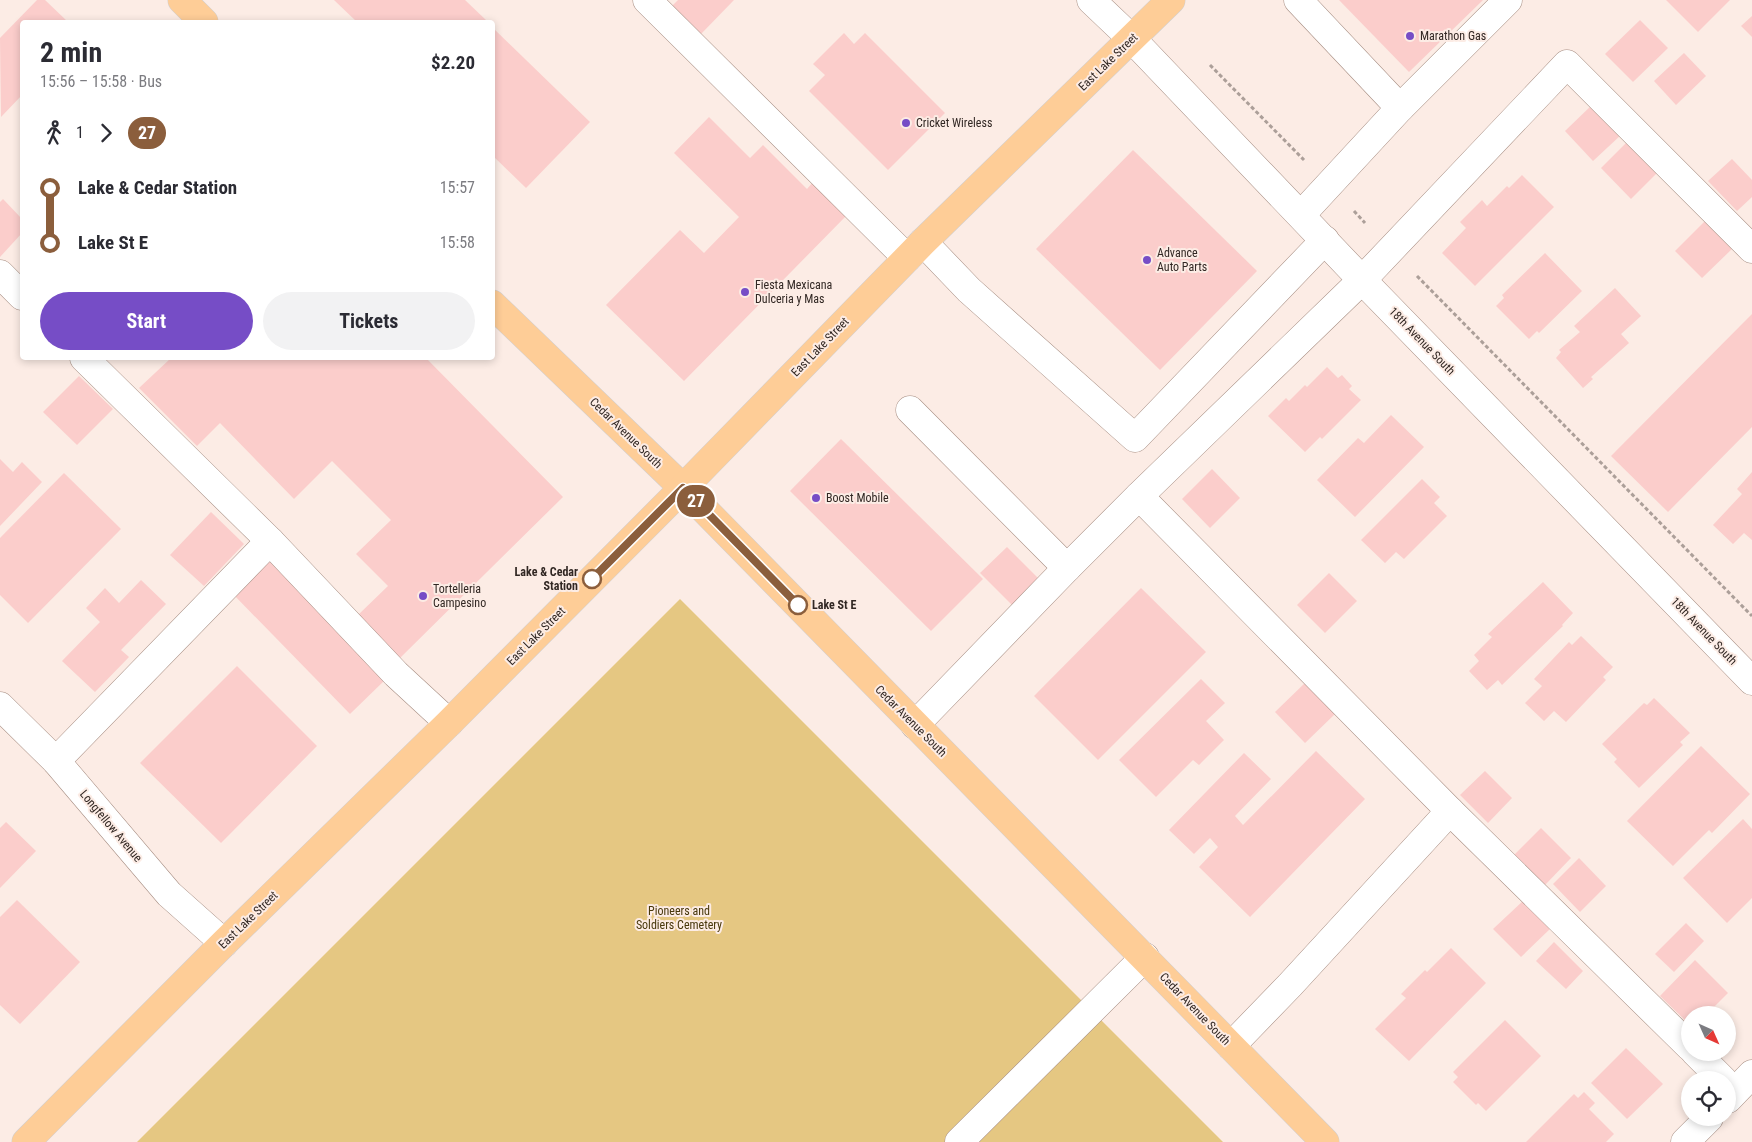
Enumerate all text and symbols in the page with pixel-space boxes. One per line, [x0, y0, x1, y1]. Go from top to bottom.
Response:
place label: Marathon Gas [1420, 29, 1486, 43]
street label: East Lake Street [1076, 30, 1141, 94]
marker: Marathon Gas [1404, 30, 1416, 42]
text: 2 min [40, 36, 102, 69]
text: $2.20 [431, 51, 475, 74]
text: 15:56 – 15:58 · Bus [40, 72, 162, 91]
place label: Cricket Wireless [916, 116, 992, 130]
marker: Cricket Wireless [900, 117, 912, 129]
icon: walk [40, 119, 68, 147]
icon: forward [92, 119, 120, 147]
text: 27 [138, 122, 156, 143]
text: 1 [76, 123, 84, 142]
text: Lake & Cedar Station [78, 176, 237, 199]
text: 15:57 [440, 178, 475, 197]
text: Lake St E [78, 231, 148, 254]
text: 15:58 [440, 233, 475, 252]
place label: Advance Auto Parts [1157, 246, 1207, 274]
marker: Advance Auto Parts [1141, 254, 1153, 266]
place label: Fiesta Mexicana Dulceria y Mas [755, 278, 832, 306]
marker: Fiesta Mexicana Dulceria y Mas [739, 286, 751, 298]
button: Start [40, 292, 253, 350]
button: Tickets [263, 292, 475, 350]
street label: 18th Avenue South [1386, 304, 1458, 378]
street label: East Lake Street [788, 314, 852, 379]
street label: Cedar Avenue South [587, 395, 665, 471]
line badge: 27 [674, 485, 718, 517]
text: 27 [687, 490, 705, 511]
place label: Boost Mobile [826, 491, 889, 505]
marker: Boost Mobile [810, 492, 822, 504]
place label: Lake & Cedar Station [515, 565, 578, 593]
marker: Lake & Cedar Station [582, 569, 602, 589]
place label: Tortelleria Campesino [433, 582, 486, 610]
marker: Tortelleria Campesino [417, 590, 429, 602]
street label: 18th Avenue South [1668, 594, 1740, 668]
marker: Lake St E [788, 595, 808, 615]
place label: Lake St E [812, 598, 856, 612]
street label: East Lake Street [504, 604, 568, 668]
street label: Cedar Avenue South [872, 682, 950, 760]
street label: Longfellow Avenue [77, 787, 145, 865]
street label: East Lake Street [216, 888, 281, 952]
park label: Pioneers and Soldiers Cemetery [636, 904, 722, 932]
street label: Cedar Avenue South [1157, 970, 1233, 1048]
north arrow [1681, 1006, 1736, 1061]
map controls [1681, 1006, 1736, 1126]
button: locate [1681, 1071, 1736, 1126]

